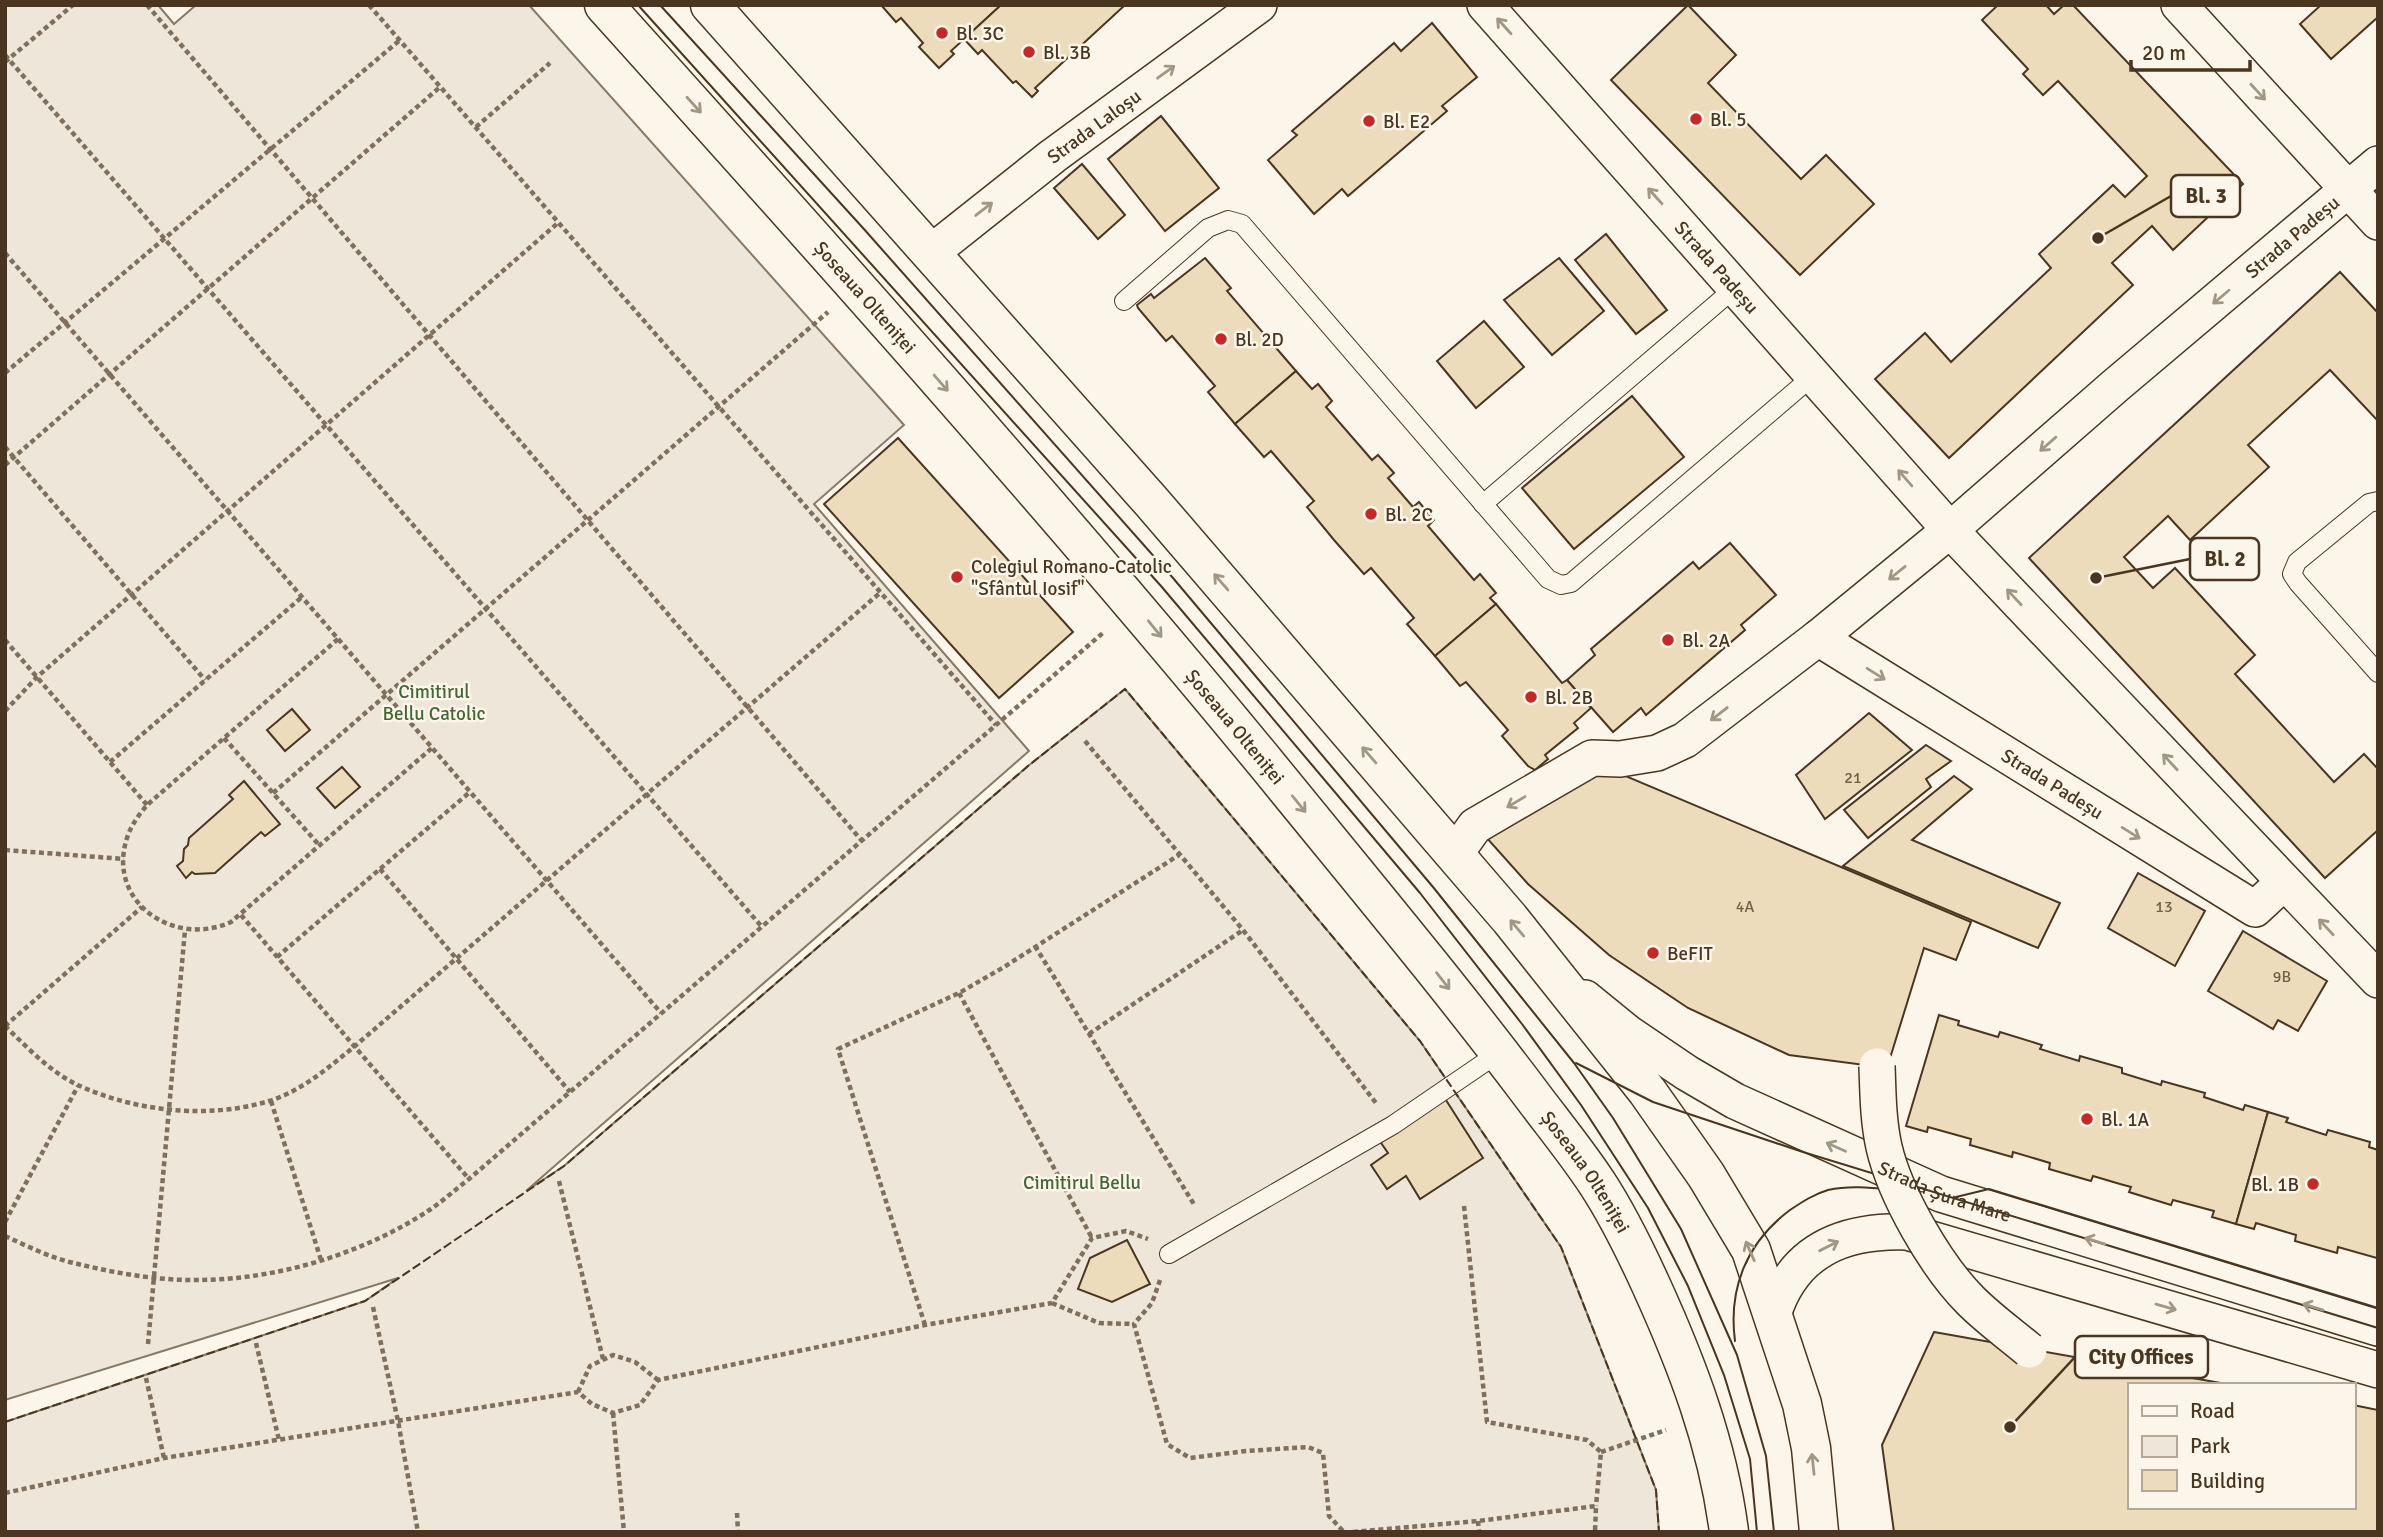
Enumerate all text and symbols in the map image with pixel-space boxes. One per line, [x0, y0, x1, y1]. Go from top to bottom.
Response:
one-way arrow [1496, 17, 1512, 35]
place label: Bl. 3C [956, 22, 1004, 46]
marker: Bl. 3C [934, 25, 950, 41]
scale bar [2131, 28, 2250, 72]
text: 20 m [2142, 40, 2186, 66]
place label: Bl. 3B [1043, 41, 1091, 65]
marker: Bl. 3B [1021, 44, 1037, 60]
one-way arrow [1156, 65, 1175, 80]
one-way arrow [2250, 83, 2267, 100]
street label: Strada Laloșu [1043, 84, 1146, 169]
one-way arrow [686, 96, 702, 114]
place label: Bl. 5 [1710, 108, 1747, 132]
place label: Bl. E2 [1383, 110, 1430, 134]
marker: Bl. 5 [1688, 111, 1704, 127]
marker: Bl. E2 [1361, 113, 1377, 129]
callout: Bl. 3 [2171, 175, 2240, 217]
text: Bl. 3 [2185, 183, 2227, 209]
one-way arrow [1647, 187, 1663, 205]
street label: Strada Padeșu [2241, 191, 2345, 284]
one-way arrow [975, 201, 993, 216]
street label: Strada Padeșu [1669, 216, 1764, 319]
street label: Șoseaua Olteniței [808, 236, 921, 359]
one-way arrow [2213, 289, 2231, 305]
place label: Bl. 2D [1235, 328, 1284, 352]
marker: Bl. 2D [1213, 331, 1229, 347]
one-way arrow [933, 374, 949, 392]
one-way arrow [2039, 436, 2057, 452]
one-way arrow [1897, 470, 1913, 488]
place label: Bl. 2C [1385, 503, 1433, 527]
marker: Bl. 2C [1363, 506, 1379, 522]
callout: Bl. 2 [2190, 538, 2259, 580]
text: Bl. 2 [2204, 546, 2246, 572]
place label: Colegiul Romano-Catolic "Sfântul Iosif" [971, 555, 1172, 601]
one-way arrow [1889, 565, 1907, 580]
marker: Colegiul Romano-Catolic "Sfântul Iosif" [949, 569, 965, 585]
one-way arrow [1213, 574, 1229, 592]
one-way arrow [2005, 589, 2022, 606]
one-way arrow [1147, 619, 1162, 637]
place label: Bl. 2A [1682, 629, 1731, 653]
marker: Bl. 2A [1660, 632, 1676, 648]
street label: Șoseaua Olteniței [1180, 665, 1289, 790]
one-way arrow [1865, 668, 1885, 682]
park label: Cimitirul Bellu Catolic [382, 680, 486, 726]
place label: Bl. 2B [1545, 686, 1593, 710]
marker: Bl. 2B [1523, 689, 1539, 705]
one-way arrow [1710, 707, 1729, 721]
street label: Strada Padeșu [1996, 744, 2108, 825]
one-way arrow [1361, 746, 1377, 764]
one-way arrow [2162, 754, 2179, 771]
house number: 21 [1844, 768, 1862, 788]
one-way arrow [1291, 795, 1307, 813]
one-way arrow [1506, 796, 1526, 810]
one-way arrow [2121, 826, 2141, 840]
house number: 4A [1736, 897, 1754, 917]
house number: 13 [2155, 897, 2173, 917]
one-way arrow [1509, 919, 1525, 937]
one-way arrow [2318, 919, 2335, 936]
place label: BeFIT [1667, 942, 1713, 966]
marker: BeFIT [1645, 945, 1661, 961]
house number: 9B [2273, 967, 2291, 987]
one-way arrow [1435, 971, 1451, 989]
street label: Șoseaua Olteniței [1535, 1107, 1635, 1237]
place label: Bl. 1A [2101, 1108, 2150, 1132]
marker: Bl. 1A [2079, 1111, 2095, 1127]
one-way arrow [1825, 1140, 1847, 1153]
street label: Strada Șura Mare [1874, 1156, 2014, 1228]
park label: Cimitirul Bellu [1023, 1171, 1141, 1195]
place label: Bl. 1B [2251, 1173, 2299, 1197]
marker: Bl. 1B [2305, 1176, 2321, 1192]
one-way arrow [2084, 1234, 2106, 1247]
one-way arrow [1819, 1238, 1839, 1252]
one-way arrow [1743, 1241, 1756, 1262]
one-way arrow [2302, 1300, 2324, 1313]
one-way arrow [2155, 1302, 2177, 1315]
callout: City Offices [2075, 1336, 2208, 1378]
text: City Offices [2089, 1344, 2193, 1370]
legend [2128, 1383, 2355, 1509]
text: Road [2190, 1398, 2235, 1424]
text: Park [2190, 1433, 2231, 1459]
one-way arrow [1806, 1453, 1819, 1476]
text: Building [2190, 1468, 2265, 1494]

